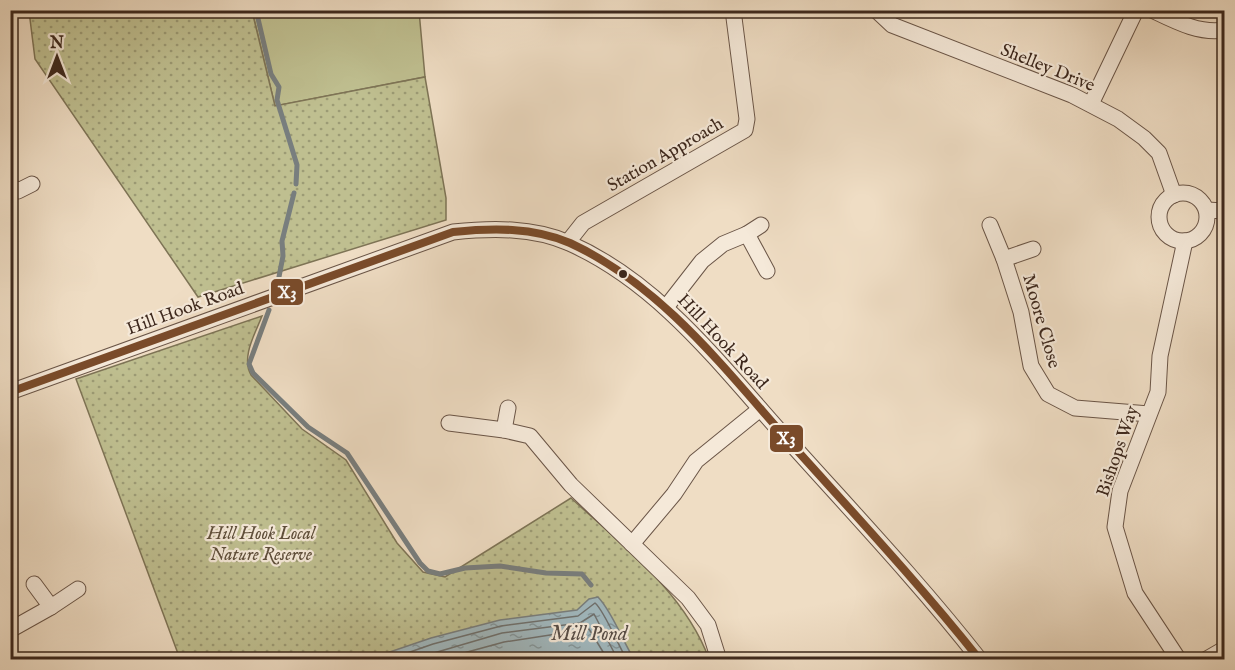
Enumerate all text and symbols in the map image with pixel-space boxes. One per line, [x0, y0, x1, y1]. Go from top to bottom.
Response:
north arrow [27, 27, 87, 87]
text: N [49, 34, 64, 54]
street label: Shelley Drive [997, 39, 1098, 98]
street label: Station Approach [604, 113, 728, 198]
unlabelled marker [617, 268, 629, 280]
street label: Moore Close [1016, 272, 1065, 371]
street label: Hill Hook Road [124, 277, 248, 341]
line badge: X3 [270, 278, 304, 306]
text: X3 [277, 284, 296, 304]
street label: Hill Hook Road [672, 289, 772, 395]
street label: Bishops Way [1092, 403, 1145, 500]
line badge: X3 [769, 424, 804, 453]
text: X3 [776, 430, 795, 450]
park label: Hill Hook Local Nature Reserve [206, 523, 317, 567]
water label: Mill Pond [551, 622, 629, 647]

